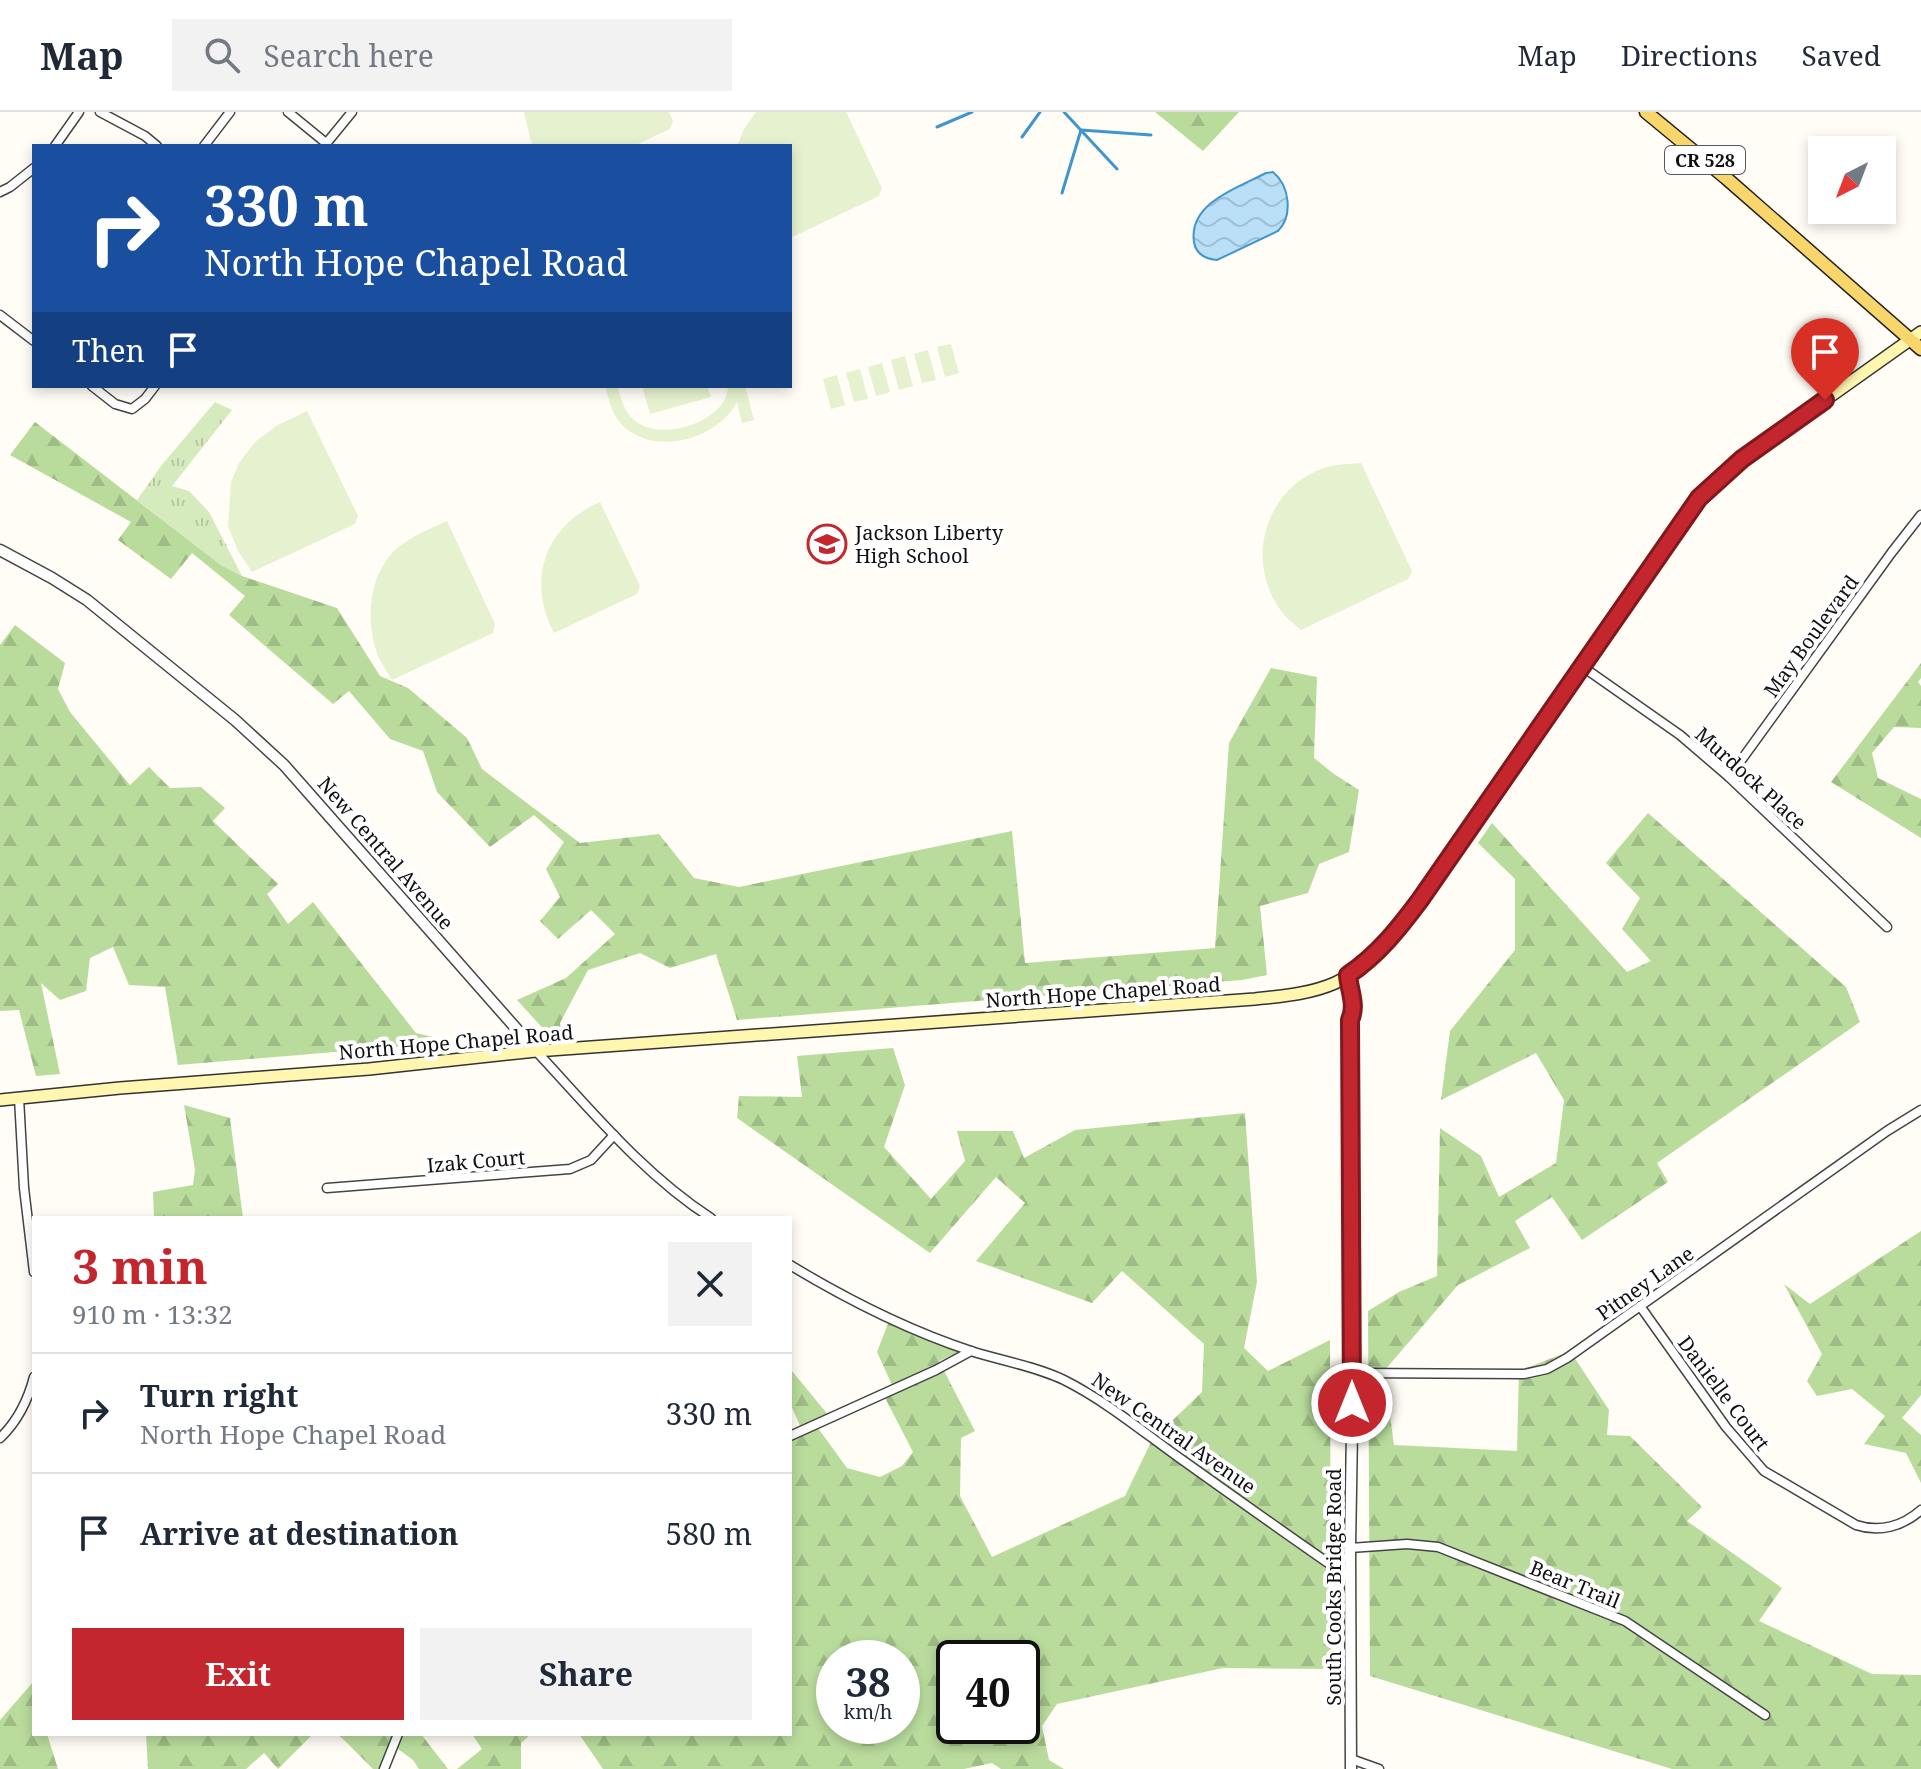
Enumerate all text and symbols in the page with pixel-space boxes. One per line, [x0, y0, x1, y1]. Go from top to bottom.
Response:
search box [172, 19, 732, 91]
text: Map [40, 29, 124, 81]
icon: search [200, 33, 244, 77]
text: Search here [264, 35, 434, 76]
text: Map [1517, 36, 1577, 74]
text: Directions [1621, 36, 1758, 74]
text: Saved [1802, 36, 1881, 74]
north arrow [1808, 136, 1896, 224]
map controls [1808, 136, 1896, 224]
road number: CR 528 [1665, 146, 1745, 174]
text: 330 m [204, 166, 369, 242]
icon: right [72, 176, 176, 280]
text: North Hope Chapel Road [204, 238, 628, 287]
pin [1791, 318, 1859, 400]
icon: arrive [161, 328, 205, 372]
text: Then [72, 330, 145, 371]
icon: arrive [1803, 330, 1847, 374]
place label: Jackson Liberty High School [854, 519, 1004, 569]
school or university icon: Jackson Liberty High School [806, 523, 848, 565]
street label: May Boulevard [1757, 569, 1865, 703]
street label: Murdock Place [1689, 721, 1813, 835]
street label: New Central Avenue [312, 771, 460, 935]
street label: North Hope Chapel Road [985, 970, 1221, 1014]
street label: North Hope Chapel Road [337, 1018, 575, 1066]
street label: Izak Court [426, 1143, 526, 1179]
text: 3 min [72, 1233, 208, 1298]
street label: Pitney Lane [1591, 1240, 1699, 1326]
button: close [668, 1242, 752, 1326]
text: 910 m · 13:32 [72, 1296, 233, 1332]
street label: Danielle Court [1672, 1330, 1776, 1456]
position arrow [1310, 1361, 1394, 1445]
street label: New Central Avenue [1087, 1366, 1261, 1500]
text: Turn right [140, 1375, 298, 1416]
icon: right [72, 1391, 116, 1435]
text: 330 m [666, 1393, 752, 1434]
text: North Hope Chapel Road [140, 1416, 446, 1452]
street label: South Cooks Bridge Road [1320, 1468, 1347, 1706]
icon: arrive [72, 1511, 116, 1555]
text: Arrive at destination [140, 1513, 459, 1554]
text: 580 m [666, 1513, 752, 1554]
street label: Bear Trail [1526, 1554, 1624, 1614]
button: Exit [72, 1628, 404, 1720]
button: Share [420, 1628, 752, 1720]
speed limit sign: 40 [936, 1640, 1040, 1744]
text: 38 [845, 1654, 891, 1709]
text: km/h [843, 1698, 893, 1725]

